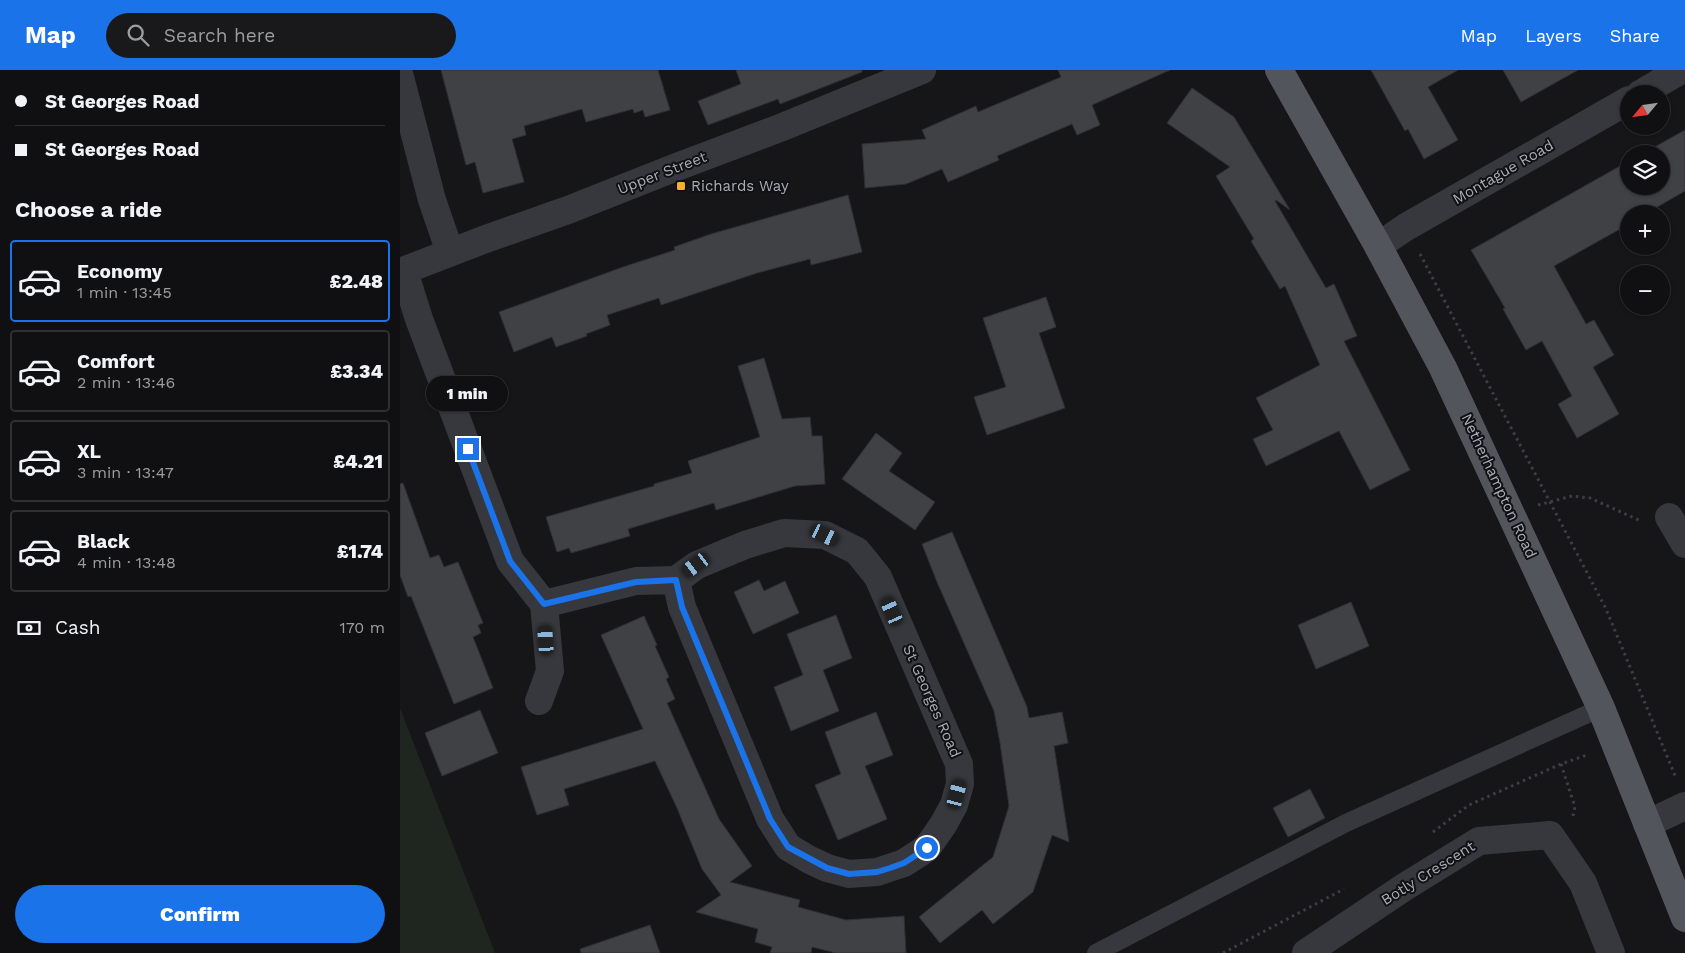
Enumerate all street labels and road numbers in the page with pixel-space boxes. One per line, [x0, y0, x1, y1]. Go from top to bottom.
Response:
street label: Montague Road [1449, 136, 1557, 208]
street label: Upper Street [615, 147, 710, 198]
street label: Netherhampton Road [1458, 411, 1540, 561]
street label: St Georges Road [899, 642, 965, 760]
street label: Botly Crescent [1378, 837, 1479, 909]

